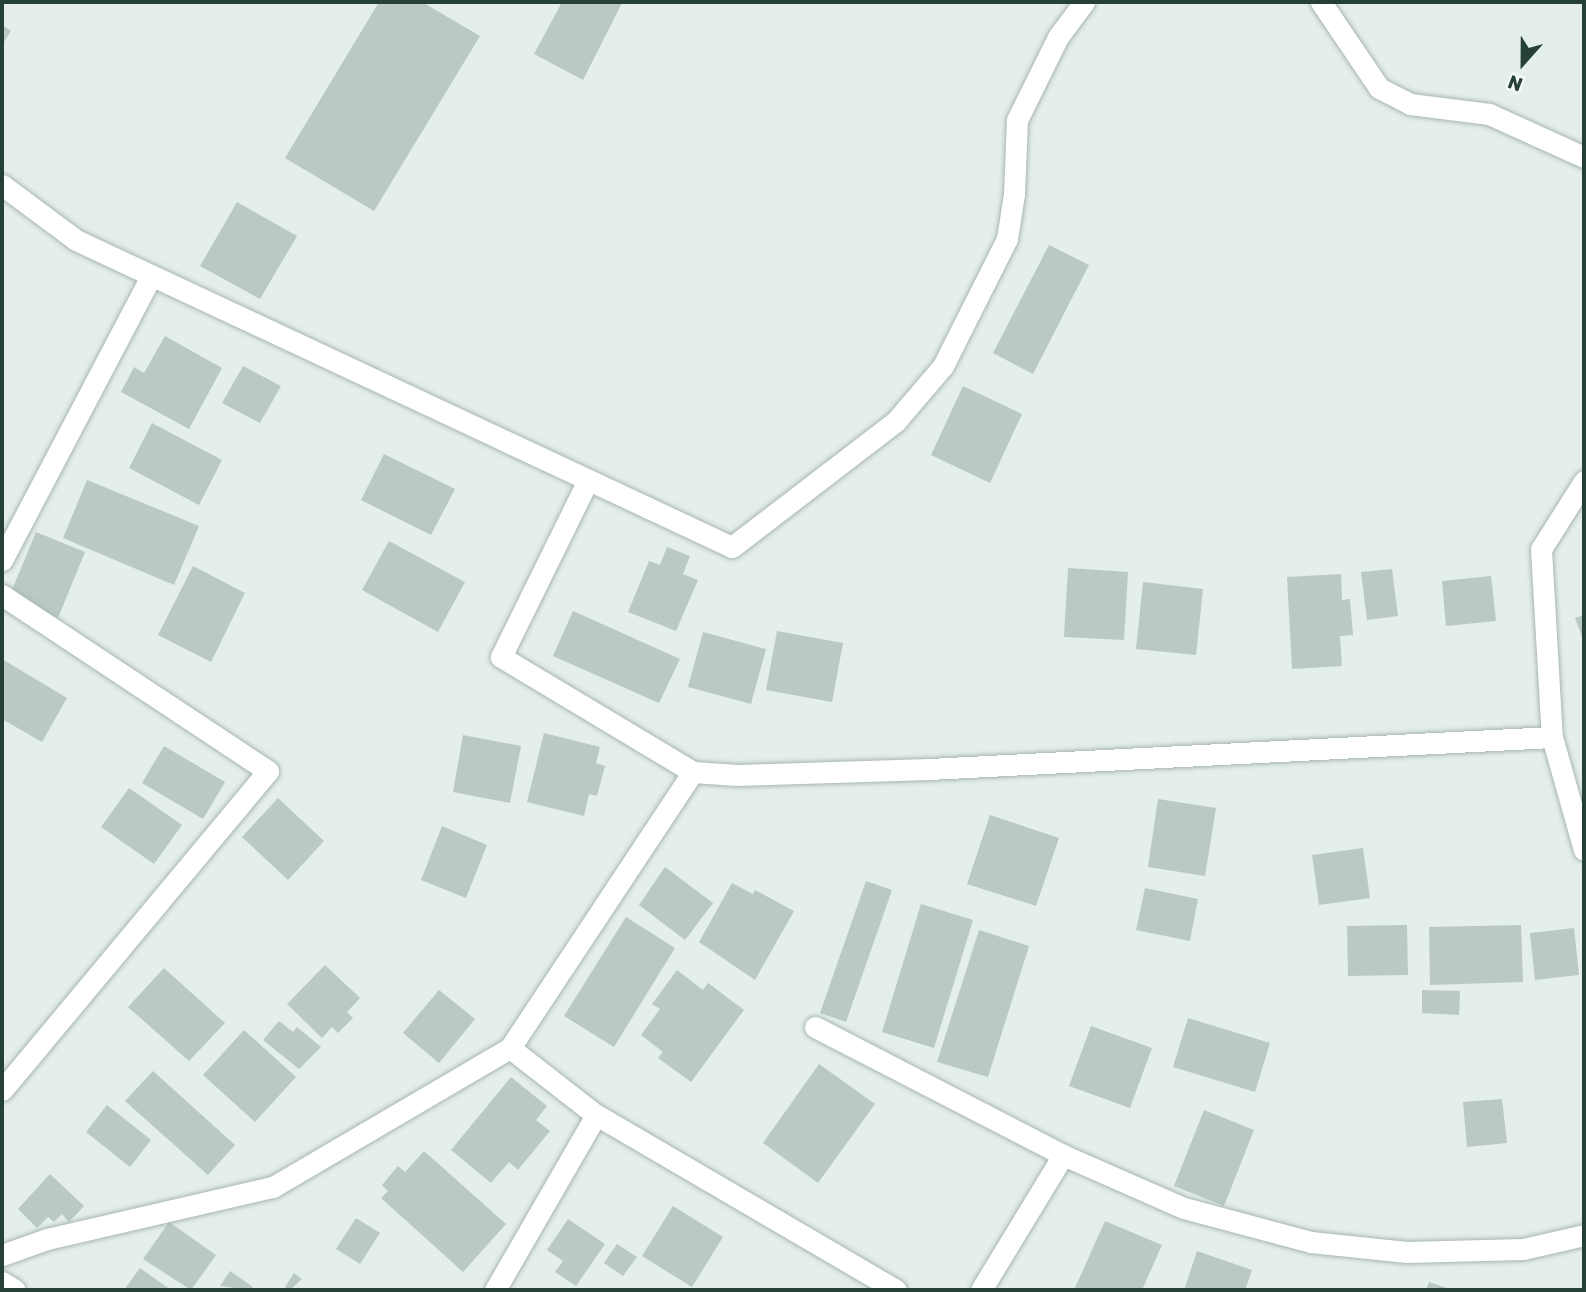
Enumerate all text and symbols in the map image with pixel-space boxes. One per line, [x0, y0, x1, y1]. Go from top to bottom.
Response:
north arrow [1488, 28, 1558, 98]
text: N [1505, 70, 1526, 96]

